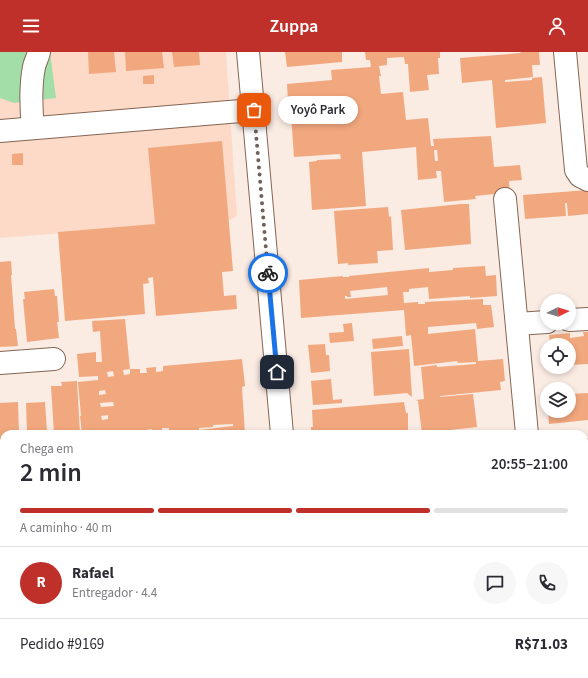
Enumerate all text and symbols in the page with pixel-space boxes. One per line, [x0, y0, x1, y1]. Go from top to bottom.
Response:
text: Zuppa [270, 14, 318, 39]
icon: menu [20, 15, 42, 37]
icon: person [546, 15, 568, 37]
pin [237, 93, 271, 127]
callout: Yoyô Park [278, 96, 358, 124]
icon: bag [243, 99, 265, 121]
text: Yoyô Park [291, 101, 345, 119]
courier [248, 253, 288, 293]
icon: bike [257, 262, 279, 284]
north arrow [540, 294, 576, 330]
map controls [540, 294, 576, 418]
button: locate [540, 338, 576, 374]
pin [260, 355, 294, 389]
icon: home [266, 361, 288, 383]
button: layers [540, 382, 576, 418]
text: Chega em [20, 440, 74, 458]
text: 2 min [20, 454, 82, 491]
text: 20:55–21:00 [491, 454, 568, 475]
text: A caminho · 40 m [20, 519, 112, 537]
button: chat [474, 562, 516, 604]
button: phone [526, 562, 568, 604]
text: Rafael [72, 563, 114, 584]
text: R [36, 572, 46, 593]
text: Entregador · 4.4 [72, 584, 157, 602]
text: Pedido #9169 [20, 634, 104, 655]
text: R$71.03 [515, 634, 568, 655]

